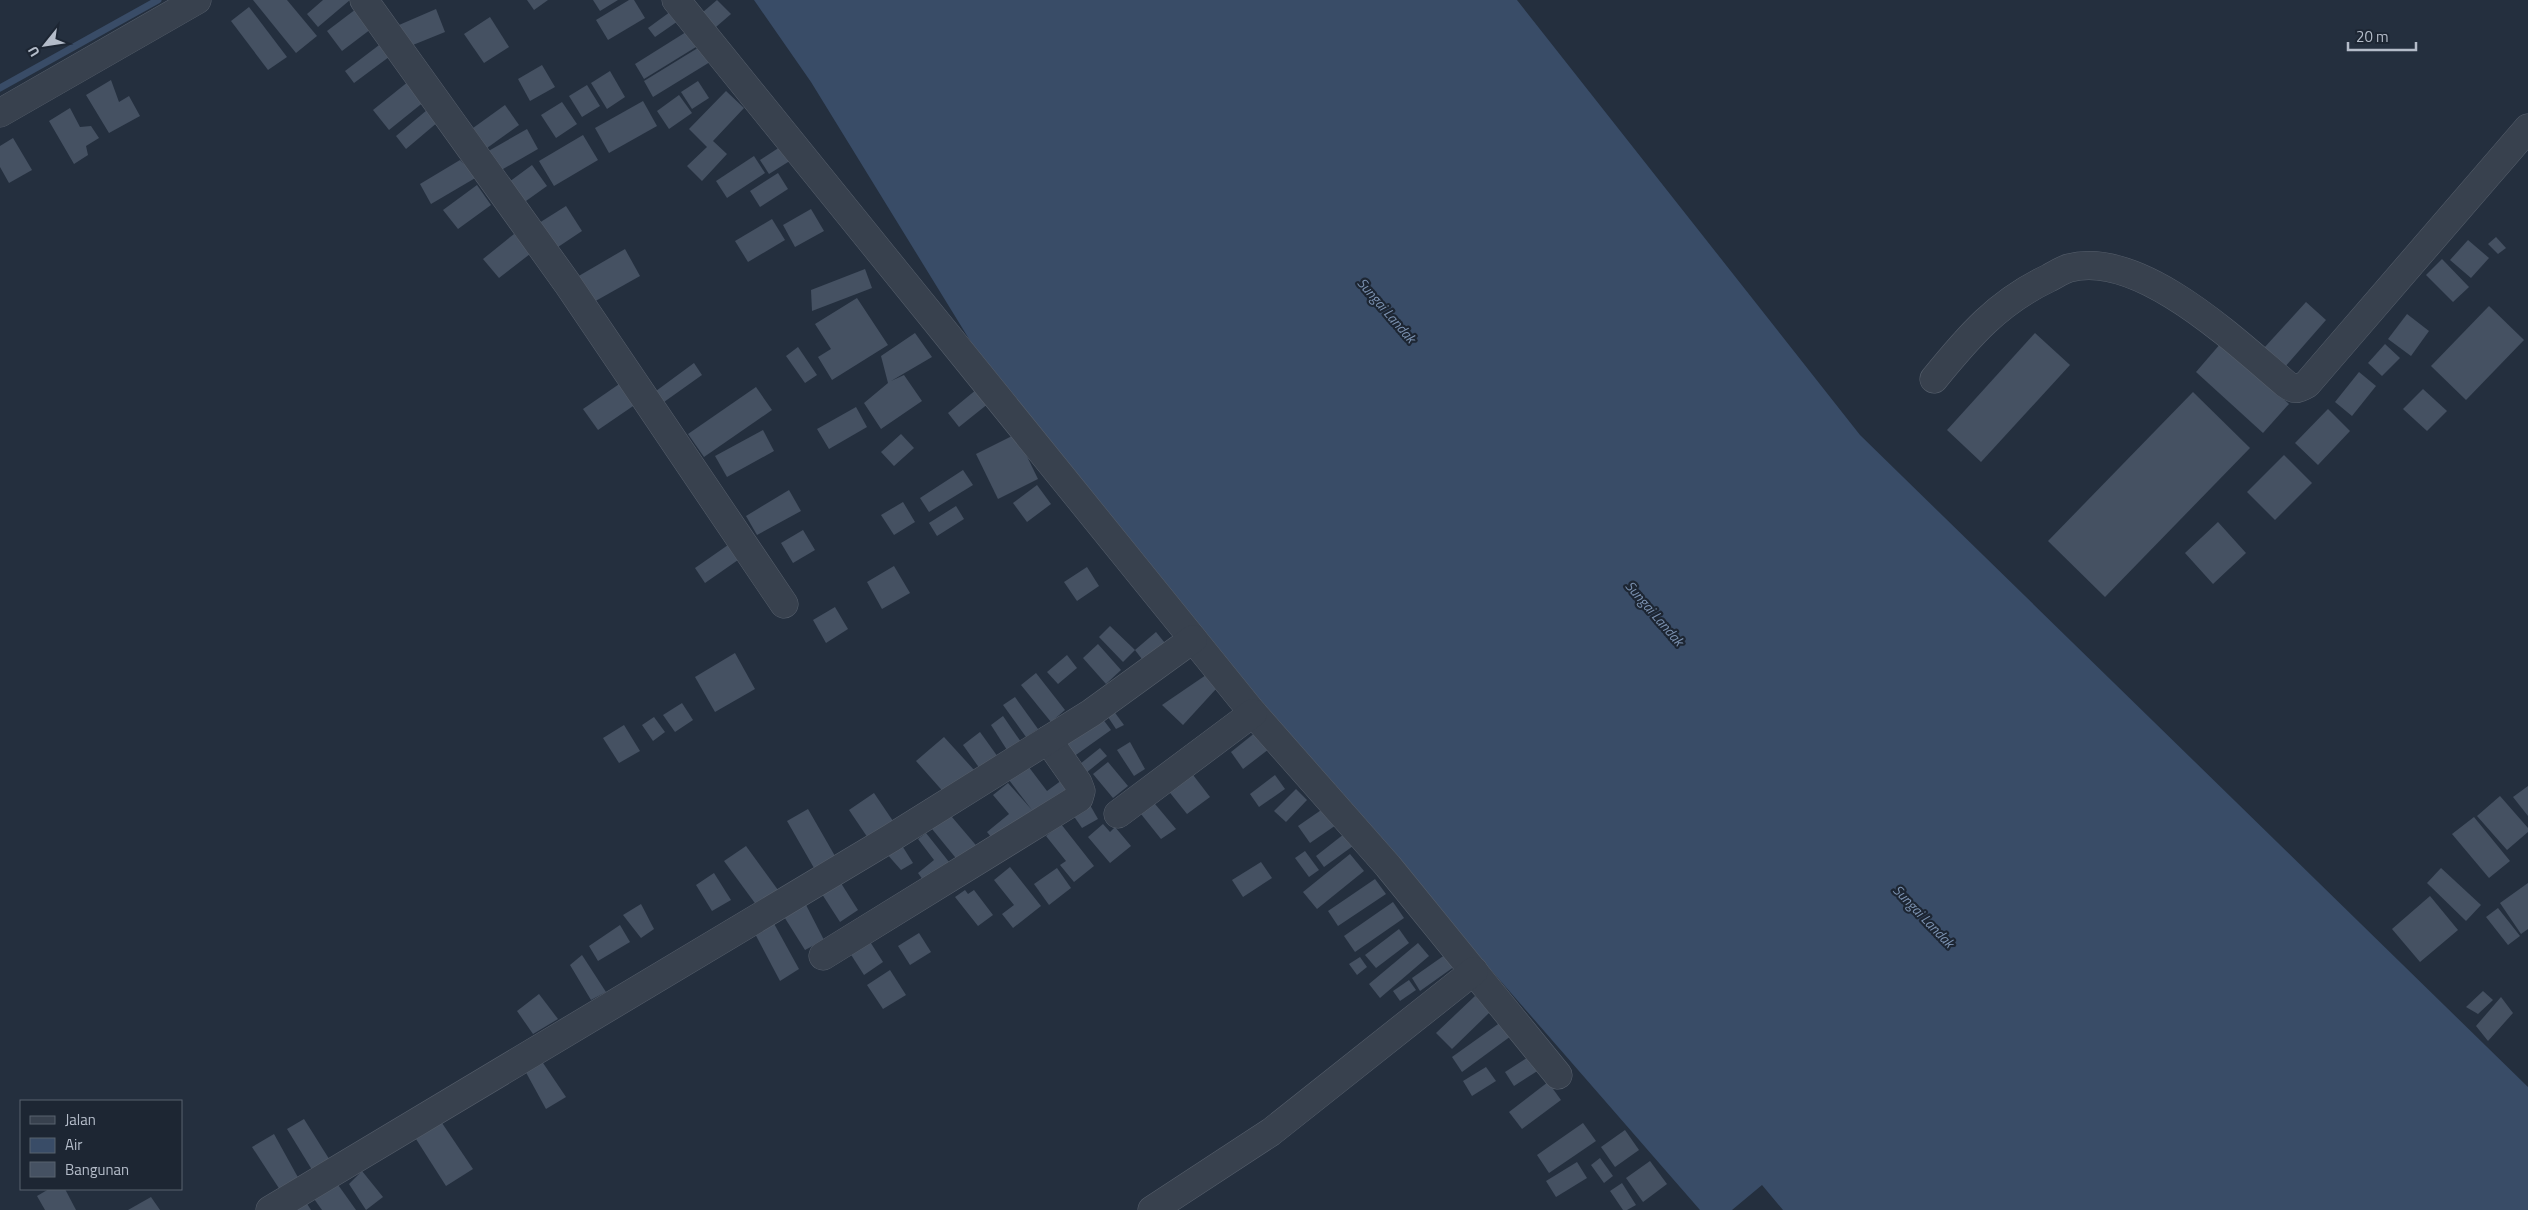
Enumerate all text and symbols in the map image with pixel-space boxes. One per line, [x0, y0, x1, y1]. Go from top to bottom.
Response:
north arrow [20, 20, 70, 70]
scale bar [2348, 20, 2416, 52]
text: 20 m [2356, 25, 2389, 48]
text: U [22, 43, 45, 61]
water label: Sungai Landak [1353, 273, 1423, 349]
water label: Sungai Landak [1621, 576, 1691, 652]
water label: Sungai Landak [1888, 880, 1961, 954]
legend [20, 1100, 182, 1190]
text: Jalan [65, 1108, 96, 1131]
text: Air [65, 1133, 82, 1156]
text: Bangunan [65, 1158, 129, 1181]

